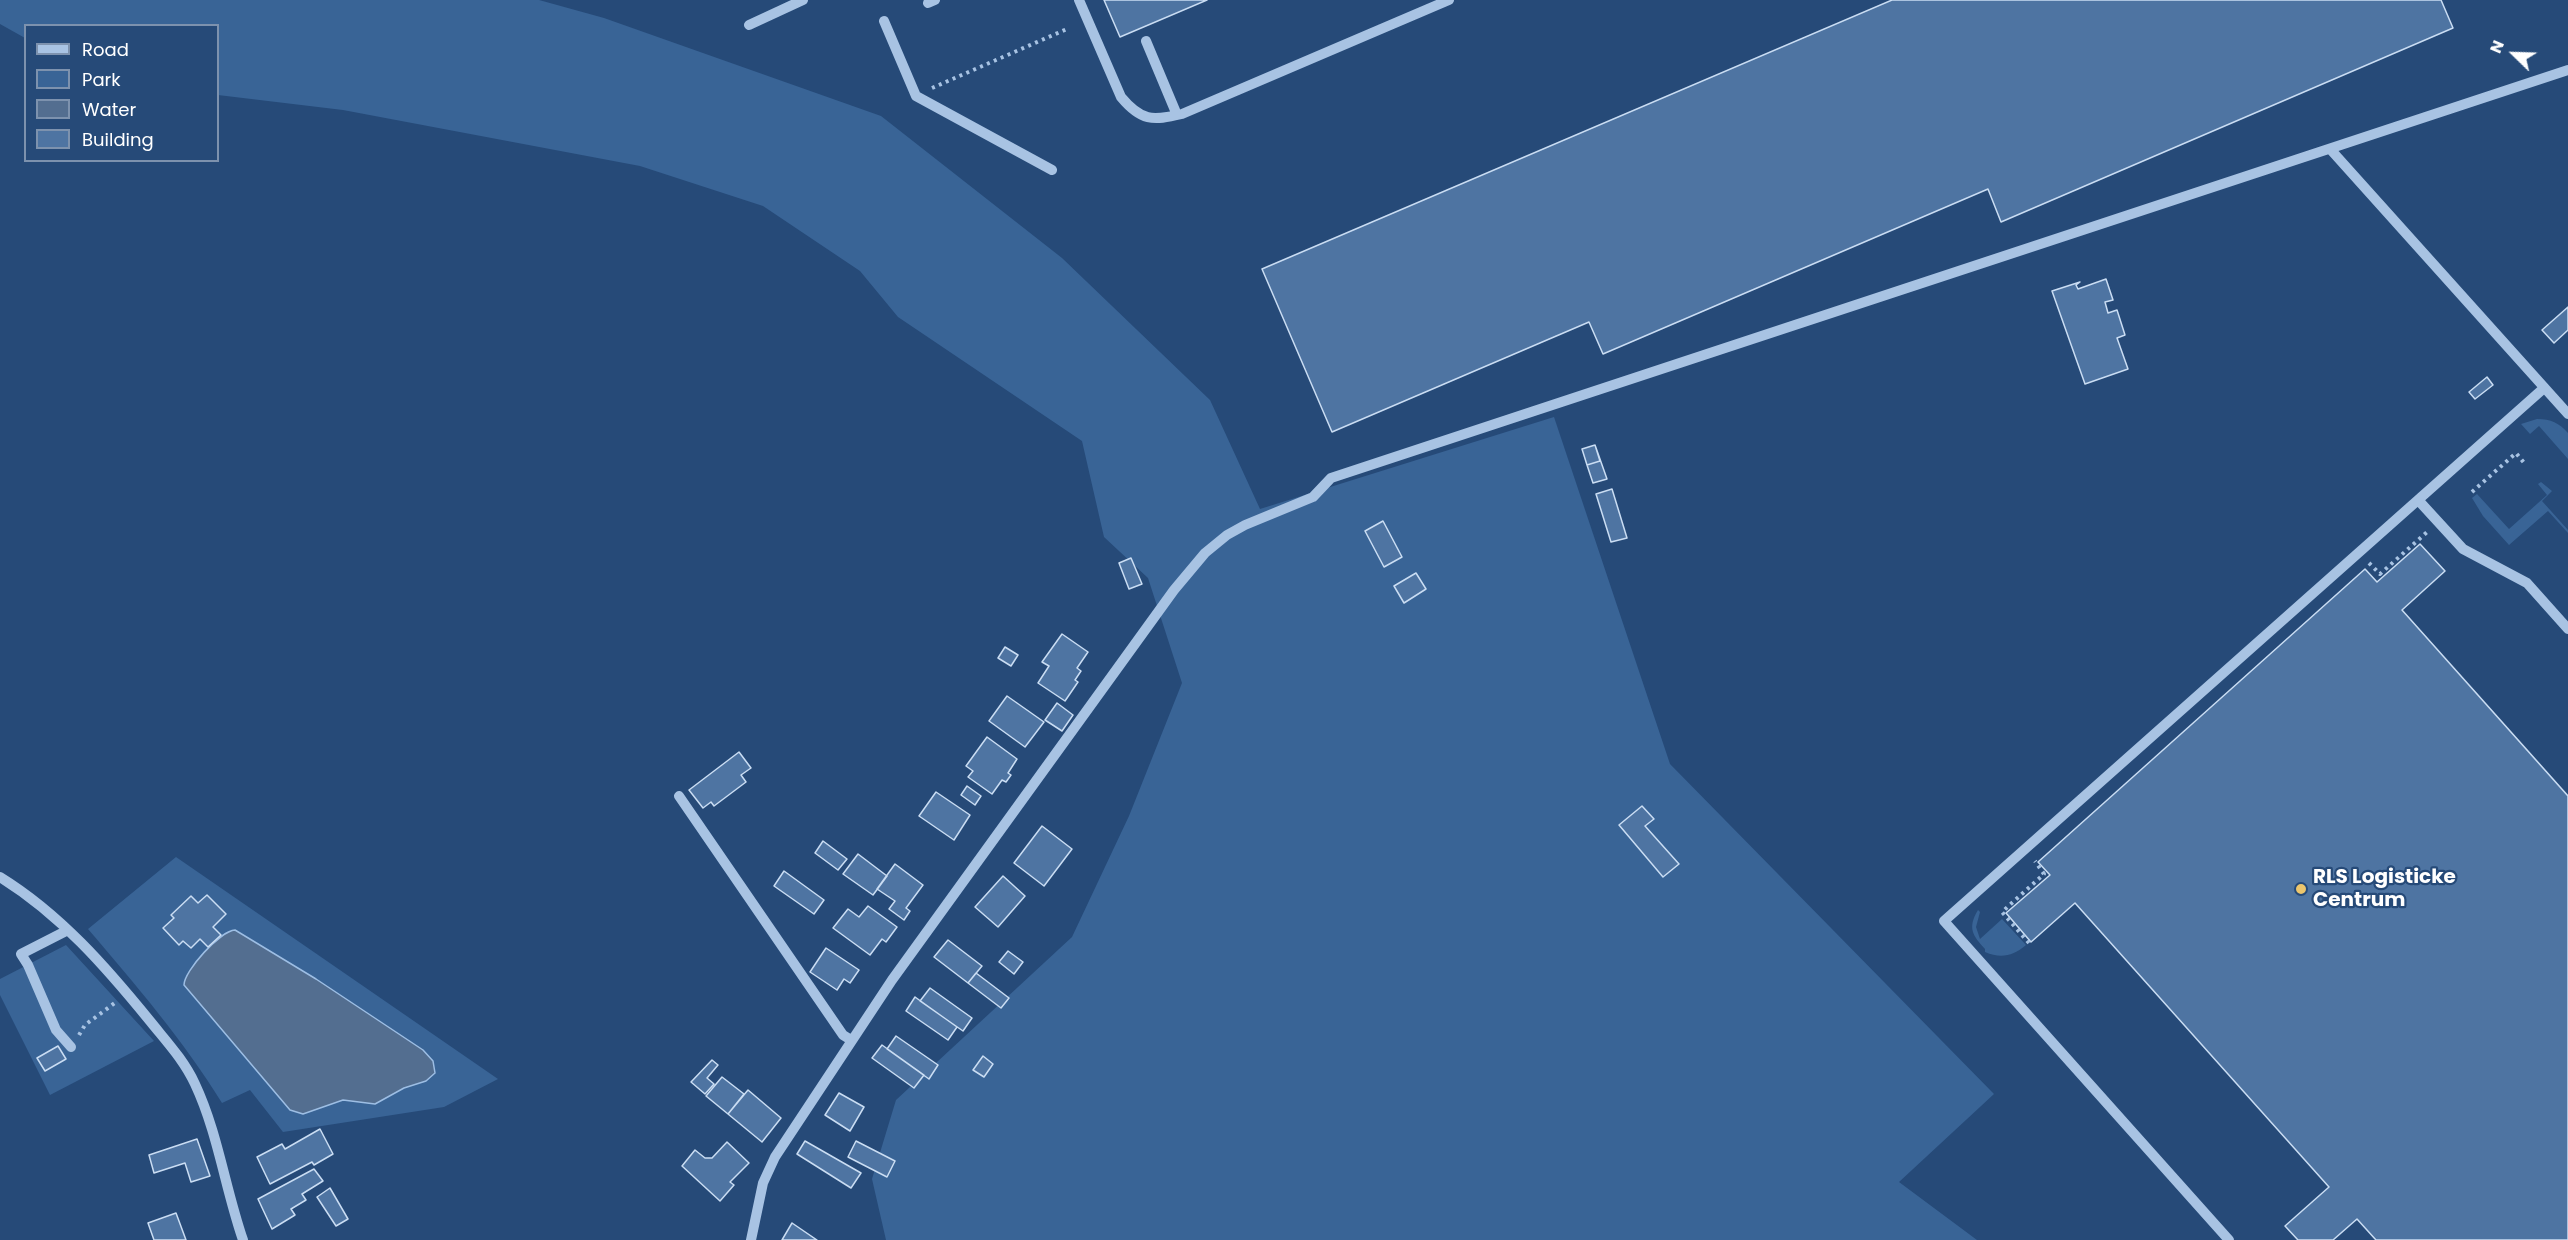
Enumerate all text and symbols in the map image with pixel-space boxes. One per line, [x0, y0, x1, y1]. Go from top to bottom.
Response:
legend [24, 24, 219, 162]
north arrow [2484, 24, 2544, 84]
text: Road [82, 37, 129, 62]
text: N [2484, 37, 2510, 57]
text: Park [82, 67, 121, 92]
text: Water [82, 97, 136, 122]
text: Building [82, 127, 154, 152]
place label: RLS Logisticke Centrum [2313, 866, 2456, 913]
marker: RLS Logisticke Centrum [2294, 882, 2308, 896]

